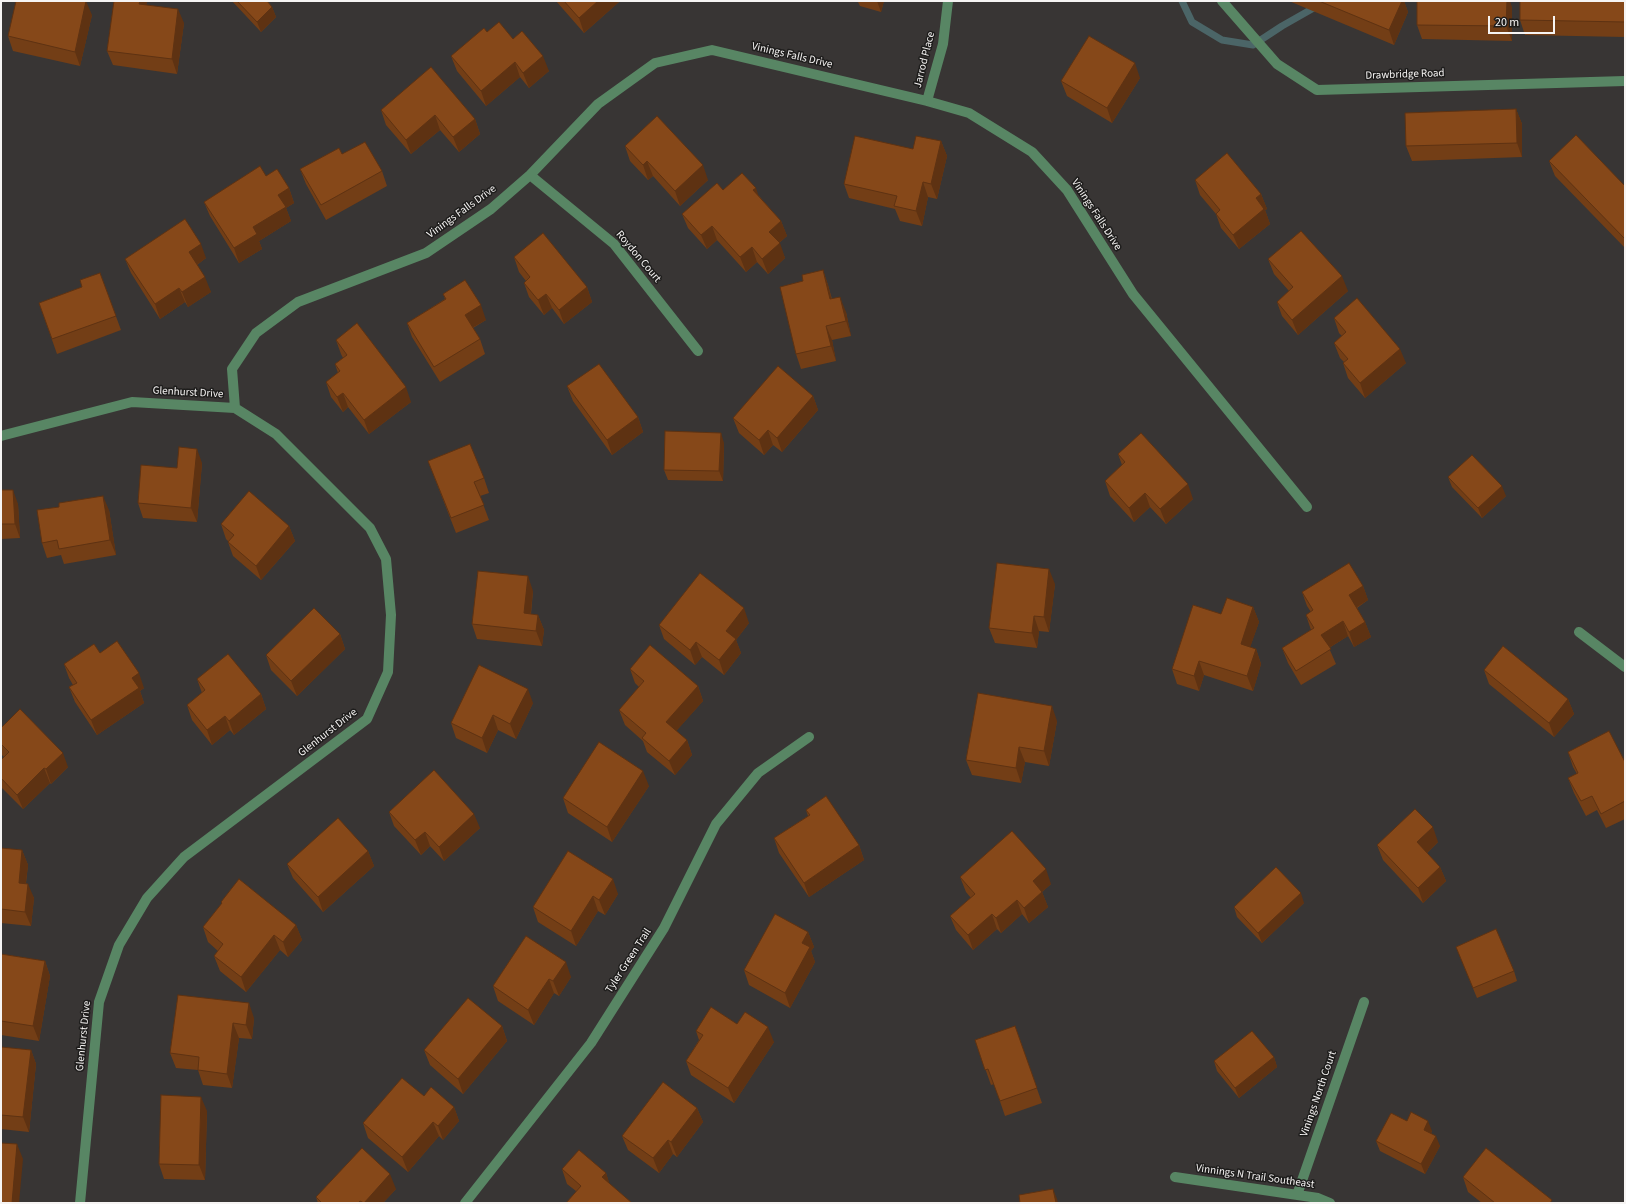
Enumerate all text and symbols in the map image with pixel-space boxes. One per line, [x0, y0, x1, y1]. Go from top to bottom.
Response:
scale bar [1490, 8, 1557, 34]
text: 20 m [1495, 14, 1519, 31]
street label: Jarrod Place [912, 31, 938, 89]
street label: Vinings Falls Drive [750, 40, 834, 72]
street label: Drawbridge Road [1365, 67, 1445, 83]
street label: Vinings Falls Drive [1068, 177, 1124, 253]
street label: Vinings Falls Drive [425, 182, 499, 242]
street label: Roydon Court [613, 229, 663, 285]
street label: Glenhurst Drive [152, 385, 224, 401]
street label: Glenhurst Drive [296, 706, 360, 760]
street label: Tyler Green Trail [603, 926, 655, 996]
street label: Glenhurst Drive [74, 1000, 94, 1072]
street label: Vinings North Court [1298, 1049, 1340, 1139]
street label: Vinnings N Trail Southeast [1195, 1162, 1315, 1192]

